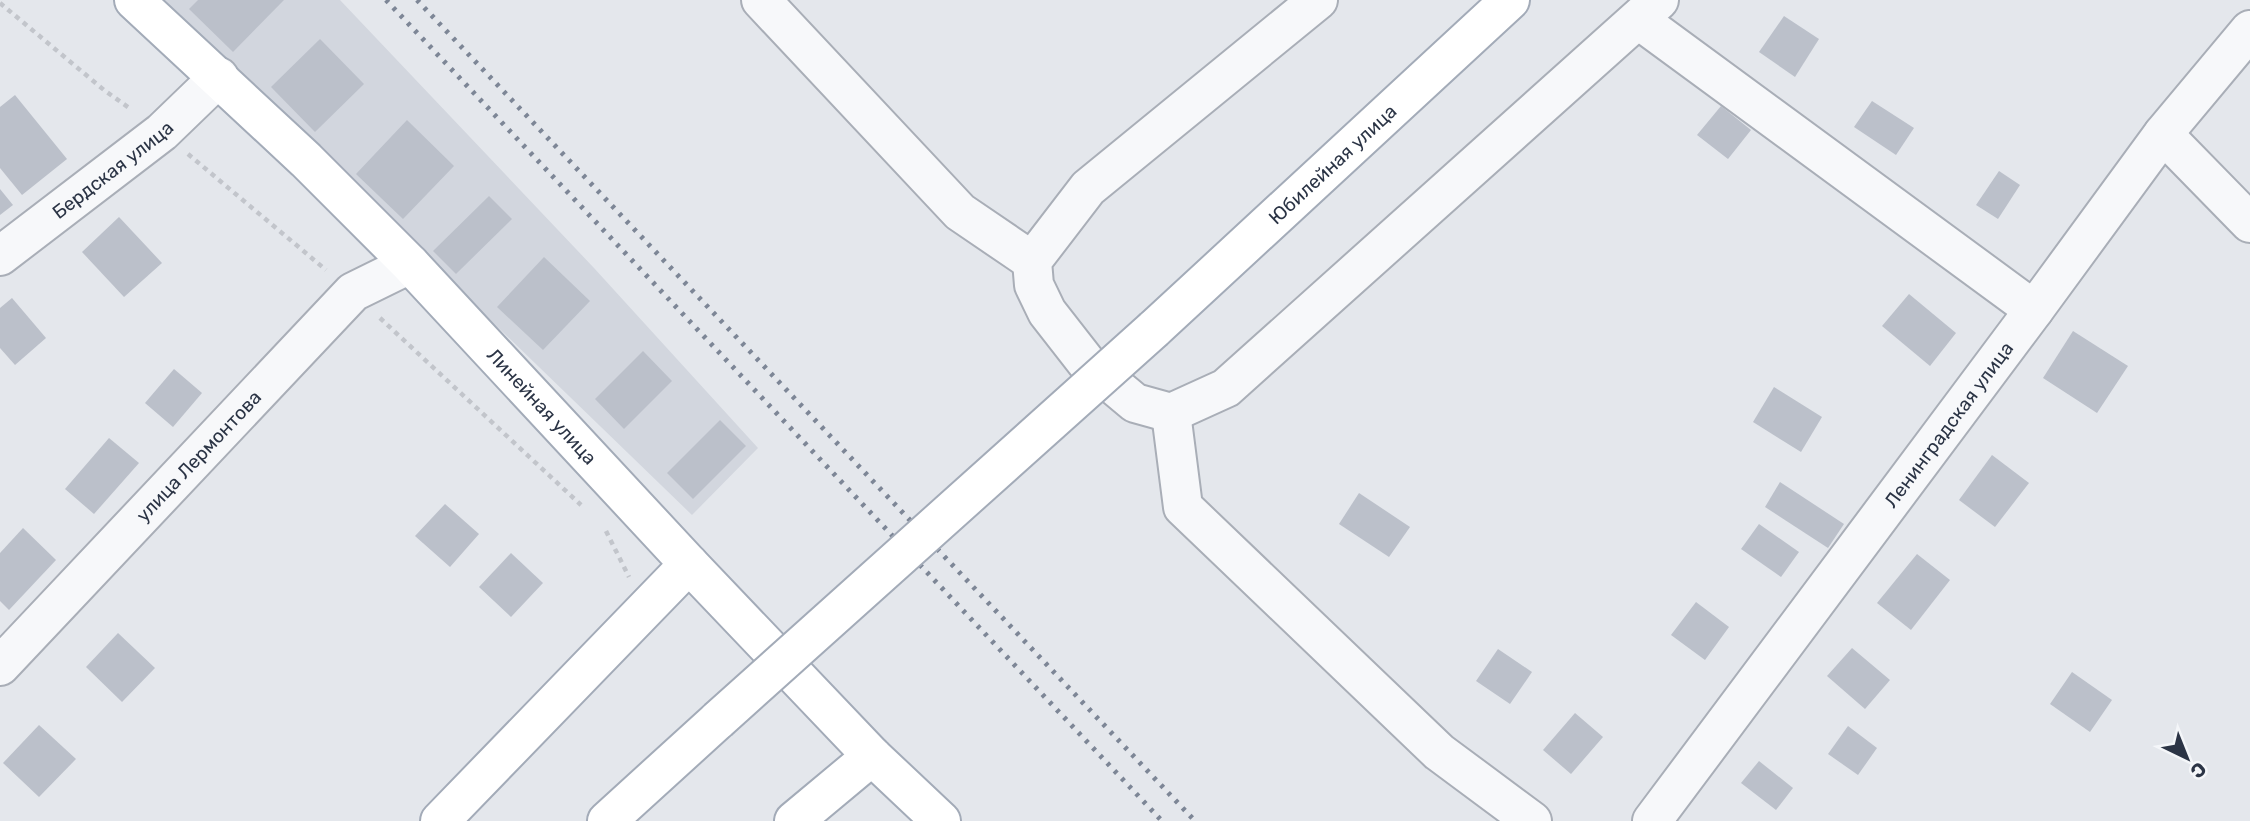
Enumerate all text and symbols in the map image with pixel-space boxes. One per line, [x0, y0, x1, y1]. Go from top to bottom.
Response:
street label: Юбилейная улица [1264, 99, 1401, 229]
street label: Бердская улица [48, 116, 178, 223]
street label: Ленинградская улица [1879, 337, 2018, 512]
street label: Линейная улица [482, 343, 602, 469]
street label: улица Лермонтова [131, 385, 266, 526]
north arrow [2152, 723, 2222, 793]
text: С [2186, 757, 2211, 783]

